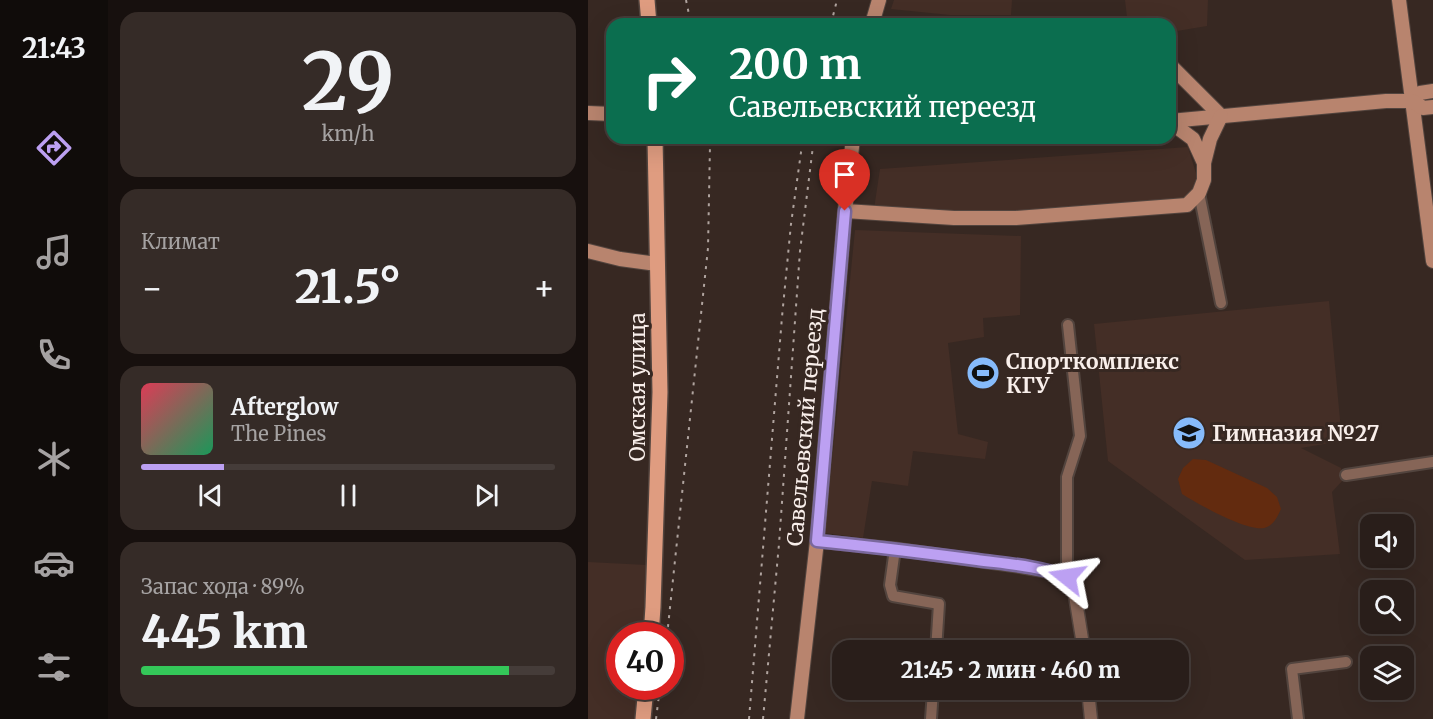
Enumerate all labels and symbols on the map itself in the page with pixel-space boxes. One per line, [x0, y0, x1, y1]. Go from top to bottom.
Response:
pin [819, 149, 870, 211]
street label: Савельевский переезд [781, 307, 829, 547]
street label: Омская улица [624, 313, 651, 461]
place label: Спорткомплекс КГУ [1006, 348, 1179, 399]
sports icon: Спорткомплекс КГУ [965, 355, 1001, 391]
school or university icon: Гимназия №27 [1171, 415, 1207, 451]
place label: Гимназия №27 [1212, 420, 1379, 447]
position arrow [1035, 545, 1099, 609]
speed limit sign: 40 [606, 622, 684, 700]

